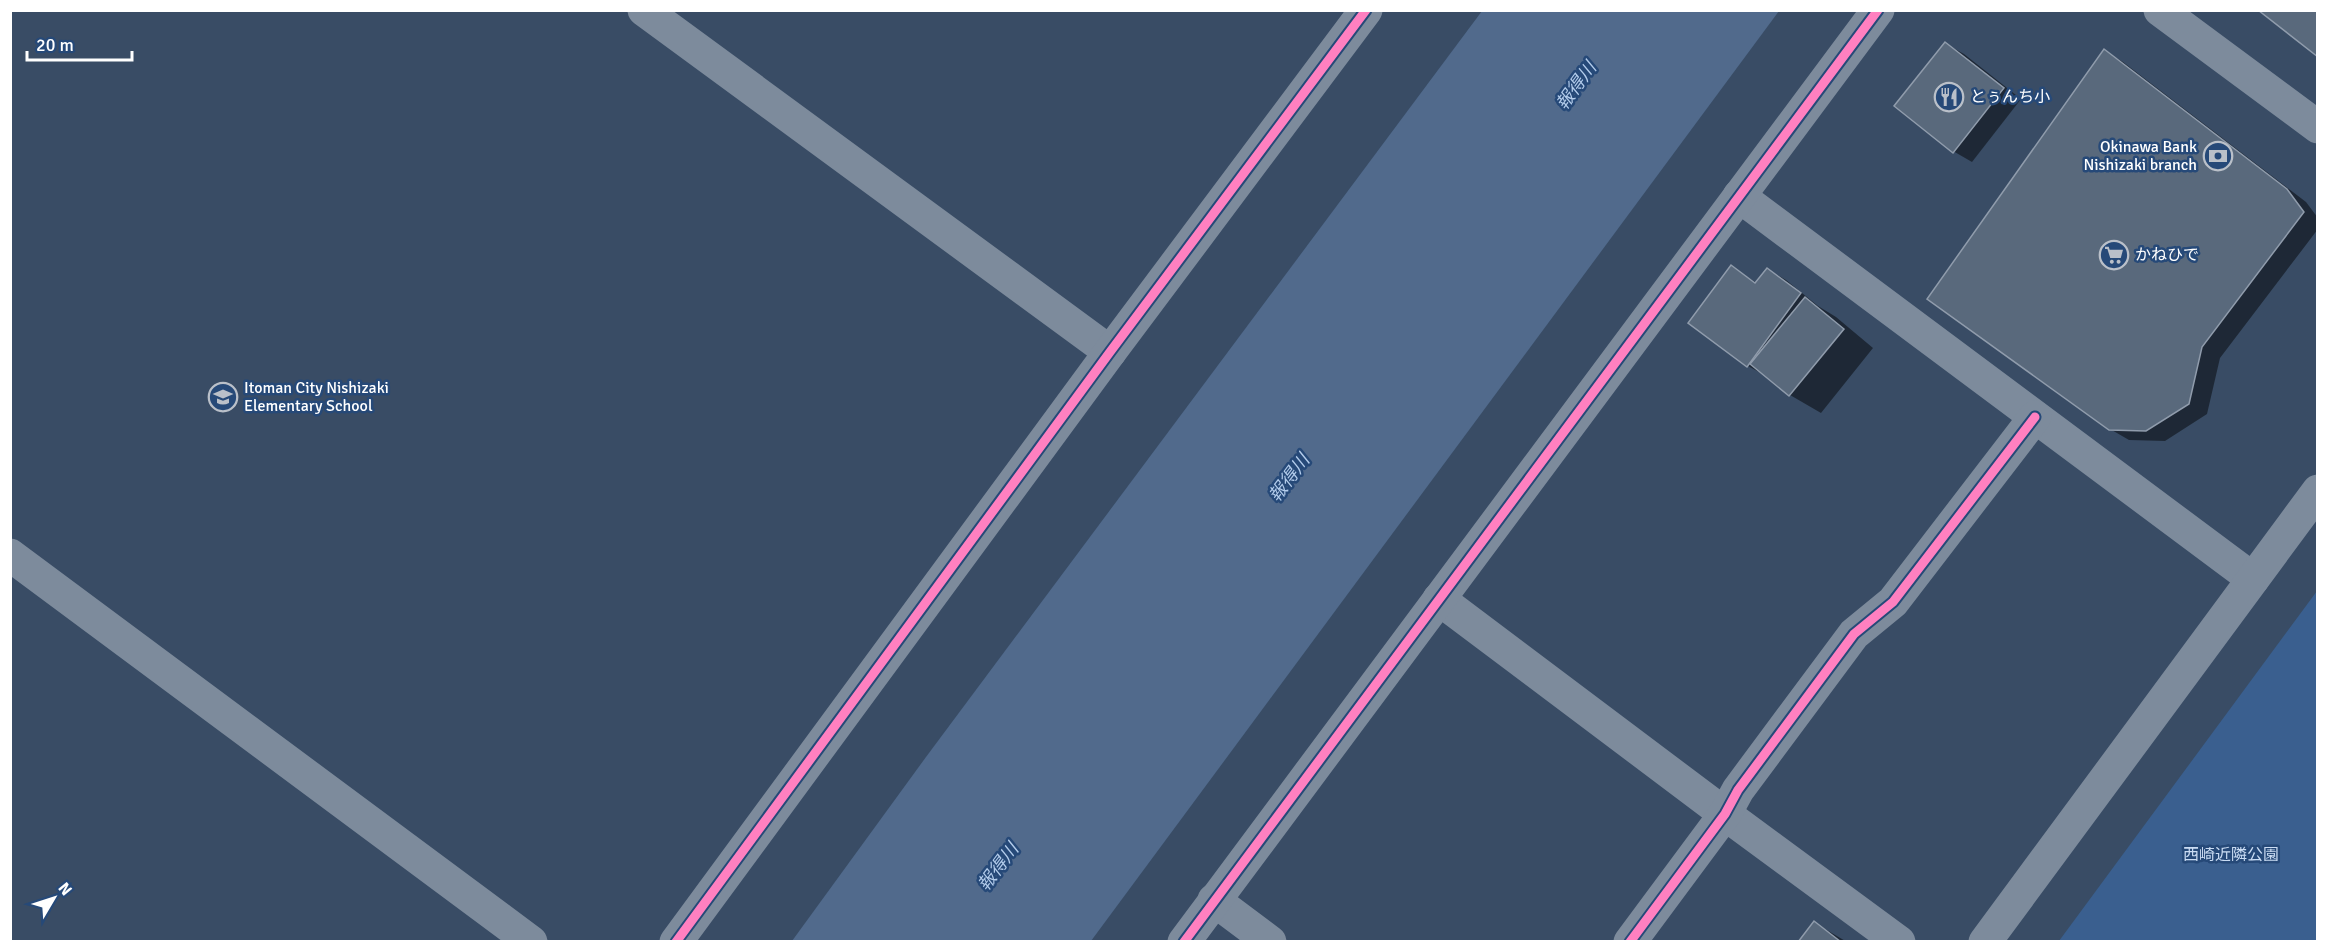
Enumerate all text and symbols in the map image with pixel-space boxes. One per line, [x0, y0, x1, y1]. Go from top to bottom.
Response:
scale bar [27, 24, 132, 62]
text: 20 m [36, 34, 74, 56]
water label: 報得川 [1551, 56, 1602, 114]
restaurant icon: とぅんち小 [1933, 81, 1965, 113]
place label: とぅんち小 [1970, 87, 2050, 107]
place label: Okinawa Bank Nishizaki branch [2083, 137, 2197, 175]
bank icon: Okinawa Bank Nishizaki branch [2202, 140, 2234, 172]
supermarket icon: かねひで [2098, 239, 2130, 271]
place label: かねひで [2135, 245, 2199, 265]
place label: Itoman City Nishizaki Elementary School [244, 378, 389, 416]
school or university icon: Itoman City Nishizaki Elementary School [207, 381, 239, 413]
water label: 報得川 [1264, 448, 1315, 506]
water label: 報得川 [973, 837, 1024, 895]
park label: 西崎近隣公園 [2183, 845, 2279, 865]
north arrow [24, 868, 84, 928]
text: N [54, 879, 76, 900]

